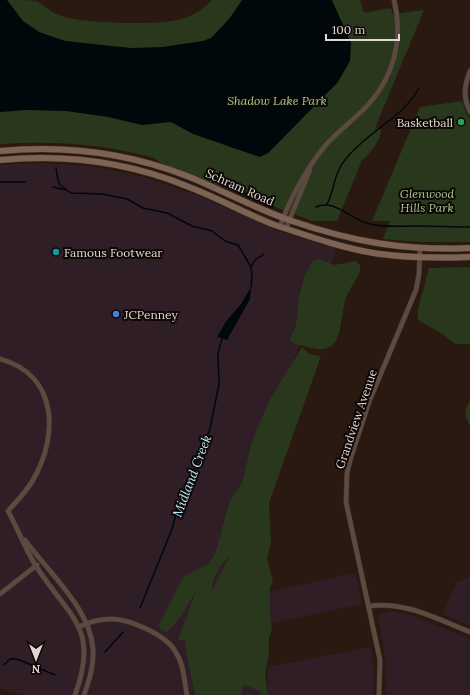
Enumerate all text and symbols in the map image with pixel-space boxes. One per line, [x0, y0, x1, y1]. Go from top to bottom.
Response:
scale bar [326, 16, 399, 42]
text: 100 m [332, 22, 365, 37]
park label: Shadow Lake Park [227, 93, 327, 108]
place label: Basketball [397, 115, 453, 130]
marker: Basketball [456, 117, 466, 127]
street label: Schram Road [203, 165, 277, 209]
park label: Glenwood Hills Park [400, 186, 454, 215]
place label: Famous Footwear [64, 245, 163, 260]
marker: Famous Footwear [51, 247, 61, 257]
place label: JCPenney [123, 307, 178, 322]
marker: JCPenney [111, 309, 121, 319]
street label: Grandview Avenue [332, 367, 380, 471]
water label: Midland Creek [169, 432, 216, 519]
north arrow [16, 639, 56, 679]
text: N [31, 662, 40, 676]

